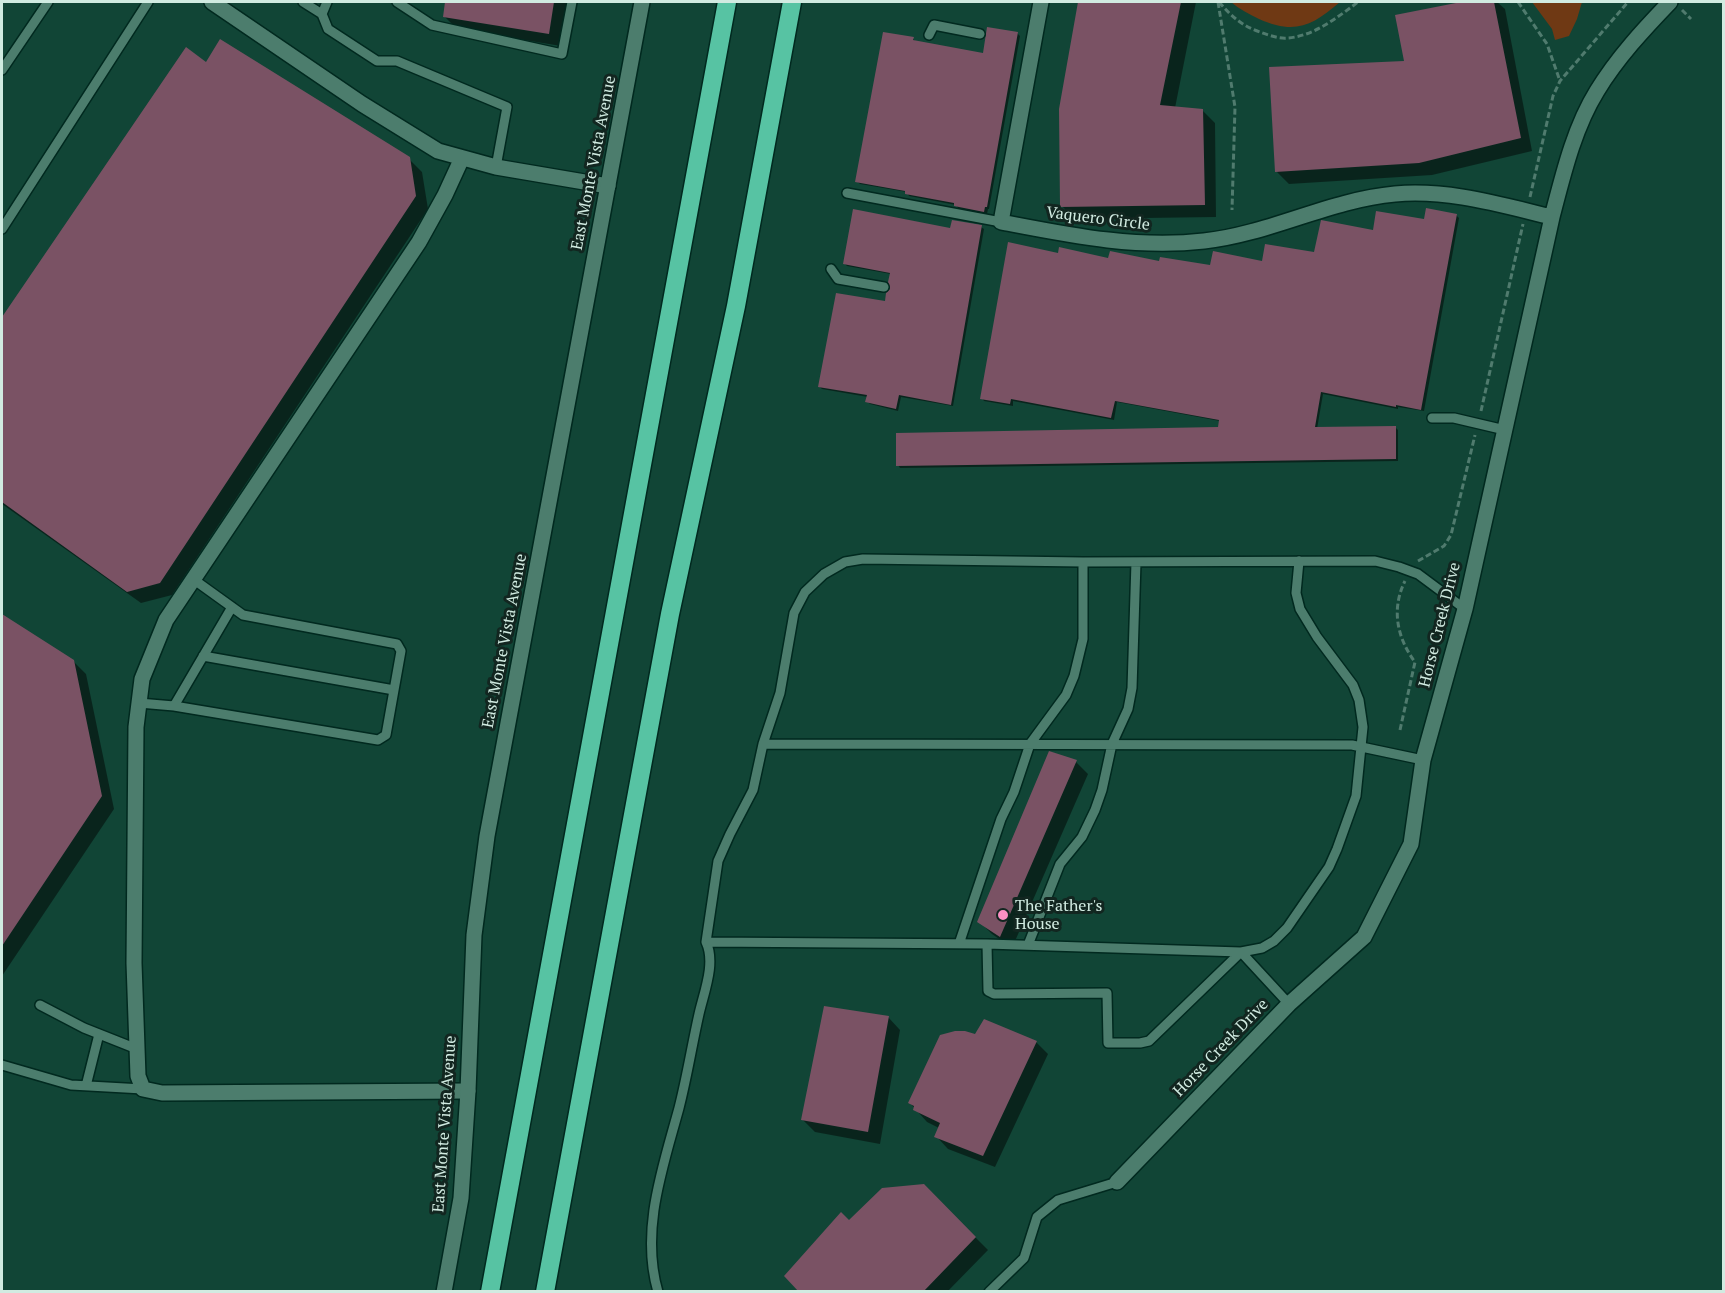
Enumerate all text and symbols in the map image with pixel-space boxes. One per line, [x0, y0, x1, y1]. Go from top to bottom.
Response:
street label: East Monte Vista Avenue [568, 74, 620, 252]
street label: Vaquero Circle [1045, 203, 1151, 235]
street label: East Monte Vista Avenue [479, 552, 531, 730]
street label: Horse Creek Drive [1415, 560, 1465, 690]
place label: The Father's House [1015, 896, 1103, 934]
marker: The Father's House [996, 908, 1010, 922]
street label: Horse Creek Drive [1170, 995, 1272, 1101]
street label: East Monte Vista Avenue [429, 1035, 461, 1213]

